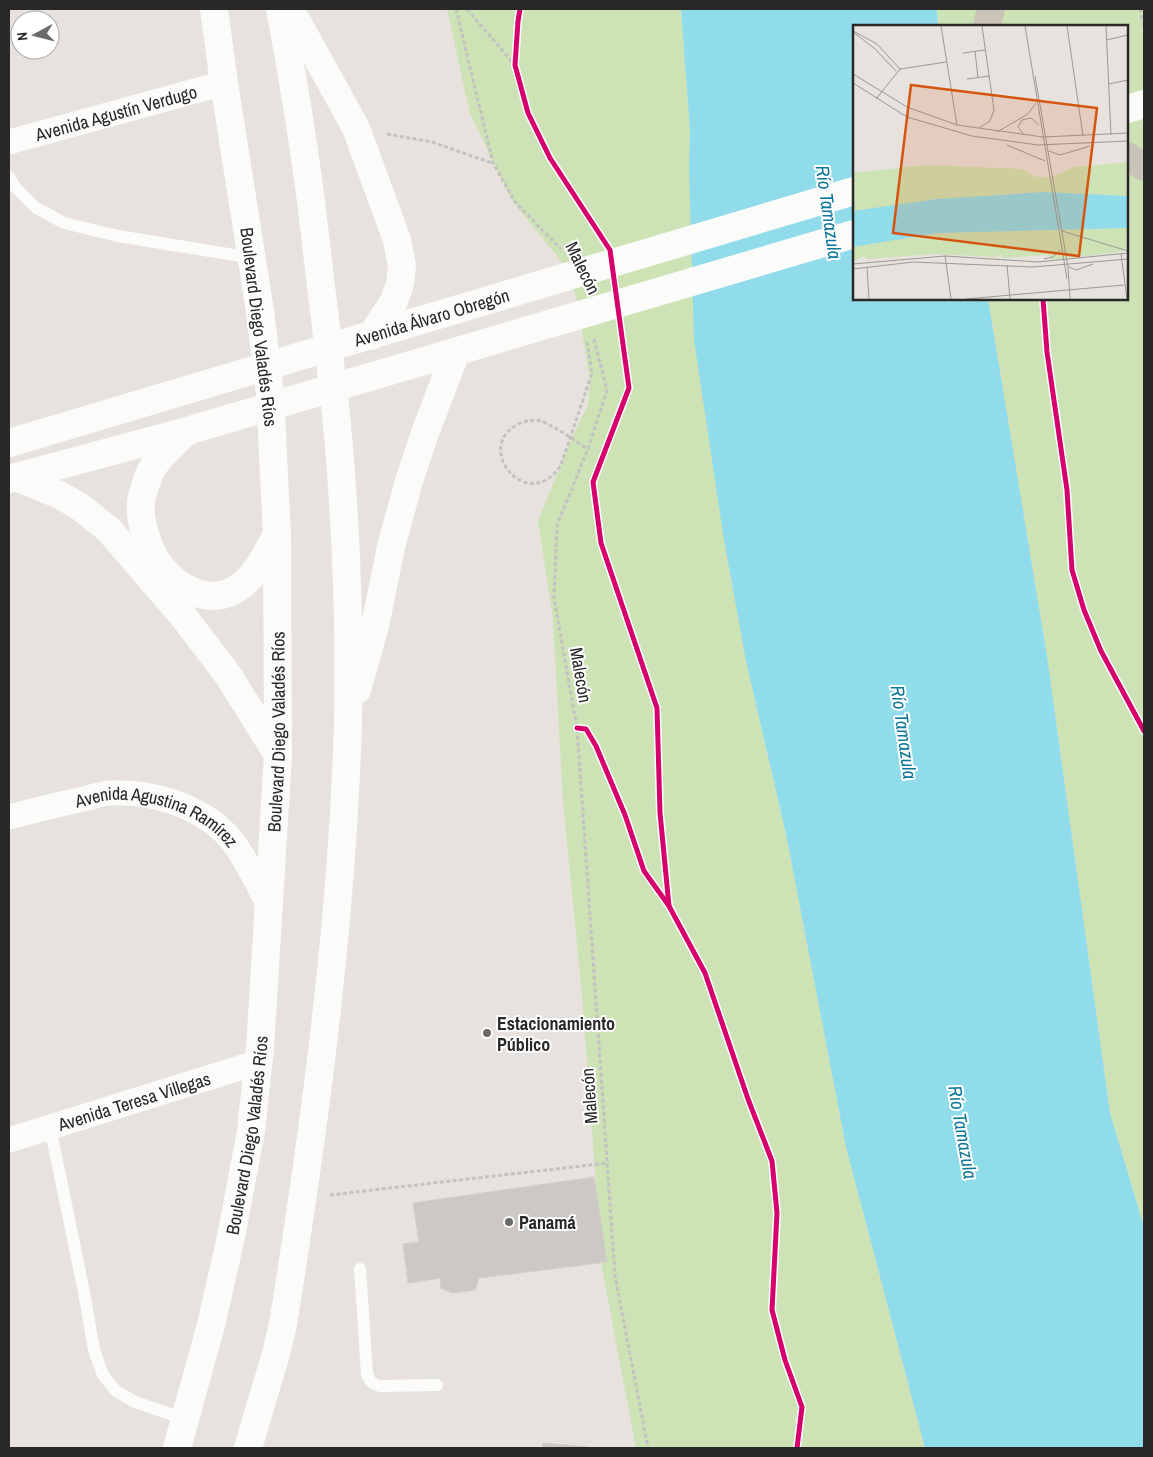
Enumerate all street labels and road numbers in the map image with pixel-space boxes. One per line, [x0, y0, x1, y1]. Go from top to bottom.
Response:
street label: Avenida Agustín Verdugo [31, 79, 200, 147]
street label: Boulevard Diego Valadés Ríos [234, 226, 284, 428]
street label: Malecón [560, 237, 606, 299]
street label: Avenida Álvaro Obregón [350, 282, 512, 352]
street label: Boulevard Diego Valadés Ríos [261, 631, 291, 833]
street label: Malecón [564, 645, 598, 705]
street label: Avenida Agustina Ramírez [72, 780, 245, 852]
street label: Boulevard Diego Valadés Ríos [219, 1035, 273, 1237]
street label: Avenida Teresa Villegas [54, 1065, 213, 1137]
street label: Malecón [575, 1067, 603, 1125]

